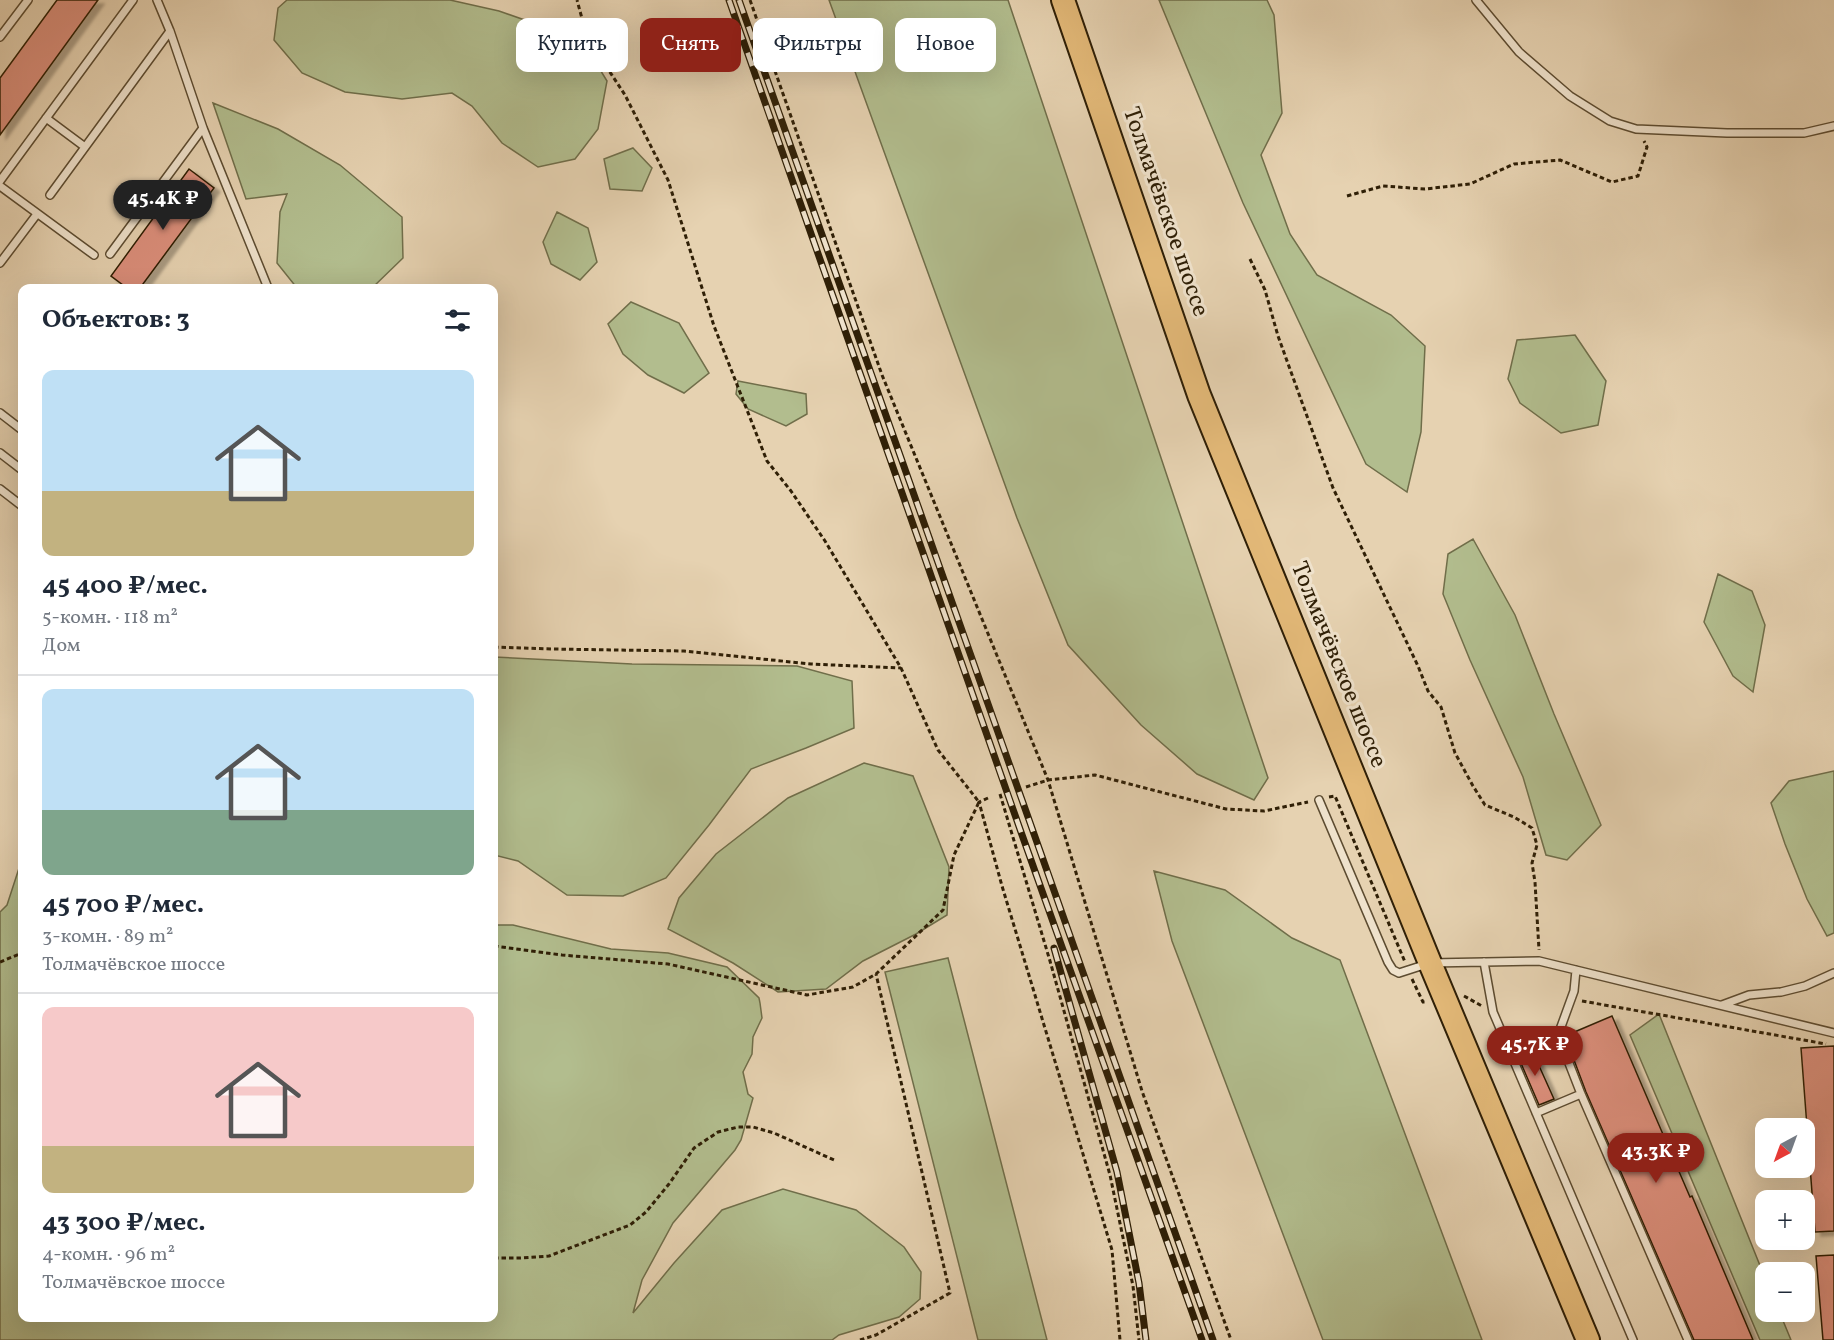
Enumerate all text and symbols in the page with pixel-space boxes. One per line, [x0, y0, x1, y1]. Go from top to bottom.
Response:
chip: Купить [516, 18, 628, 72]
chip: Снять [640, 18, 741, 72]
chip: Фильтры [753, 18, 883, 72]
chip: Новое [895, 18, 996, 72]
street label: Толмачёвское шоссе [1113, 103, 1217, 321]
pin: 45.4K ₽ [108, 180, 218, 231]
text: 45.4K ₽ [127, 185, 199, 213]
text: Объектов: 3 [42, 302, 190, 338]
icon: filters [441, 304, 474, 337]
icon: home [204, 409, 312, 517]
street label: Толмачёвское шоссе [1281, 557, 1395, 773]
text: 45 400 ₽/мес. [42, 568, 208, 604]
text: 5-комн. · 118 m² [42, 604, 178, 632]
text: Дом [42, 632, 81, 660]
icon: home [204, 728, 312, 836]
text: 45 700 ₽/мес. [42, 887, 204, 923]
text: 3-комн. · 89 m² [42, 923, 174, 951]
text: Толмачёвское шоссе [42, 951, 225, 979]
pin: 45.7K ₽ [1480, 1026, 1590, 1077]
text: 45.7K ₽ [1501, 1031, 1569, 1059]
icon: home [204, 1046, 312, 1154]
north arrow [1755, 1118, 1815, 1178]
map controls [1755, 1118, 1815, 1322]
pin: 43.3K ₽ [1601, 1133, 1711, 1184]
text: 43.3K ₽ [1621, 1138, 1691, 1166]
button: + [1755, 1190, 1815, 1250]
text: 43 300 ₽/мес. [42, 1205, 206, 1241]
text: 4-комн. · 96 m² [42, 1241, 175, 1269]
button: − [1755, 1262, 1815, 1322]
text: Толмачёвское шоссе [42, 1269, 225, 1297]

